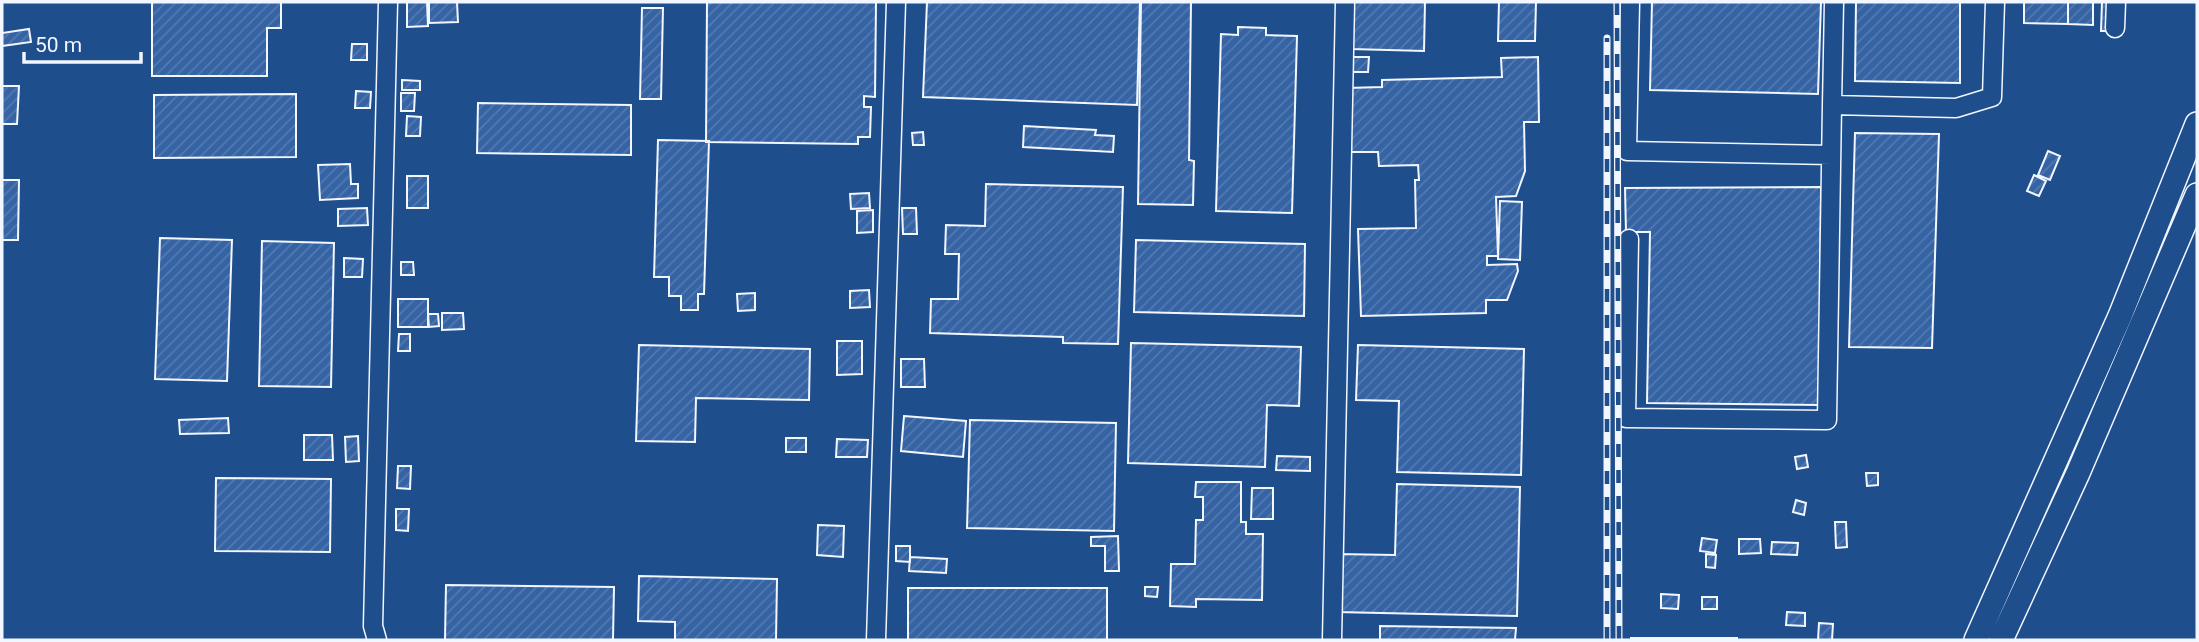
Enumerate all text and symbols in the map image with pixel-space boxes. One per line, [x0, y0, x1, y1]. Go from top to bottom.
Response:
scale bar [24, 21, 142, 65]
text: 50 m [35, 33, 82, 57]

